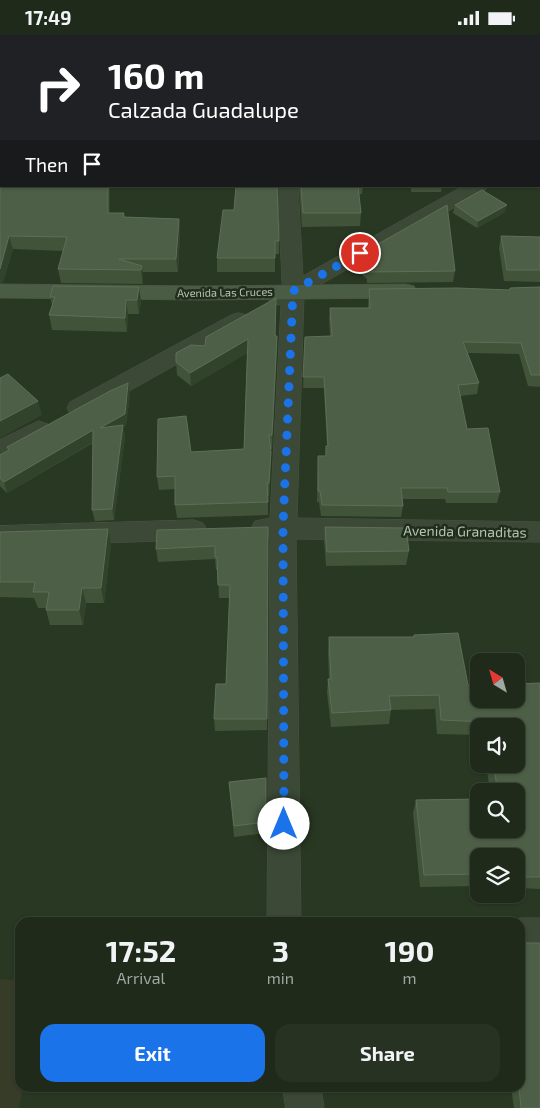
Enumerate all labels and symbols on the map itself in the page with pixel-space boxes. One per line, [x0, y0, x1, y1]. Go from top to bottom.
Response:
pin [339, 232, 381, 274]
street label: Avenida Las Cruces [177, 285, 273, 299]
street label: Avenida Granaditas [403, 521, 527, 541]
north arrow [470, 653, 525, 707]
position arrow [257, 797, 309, 849]

